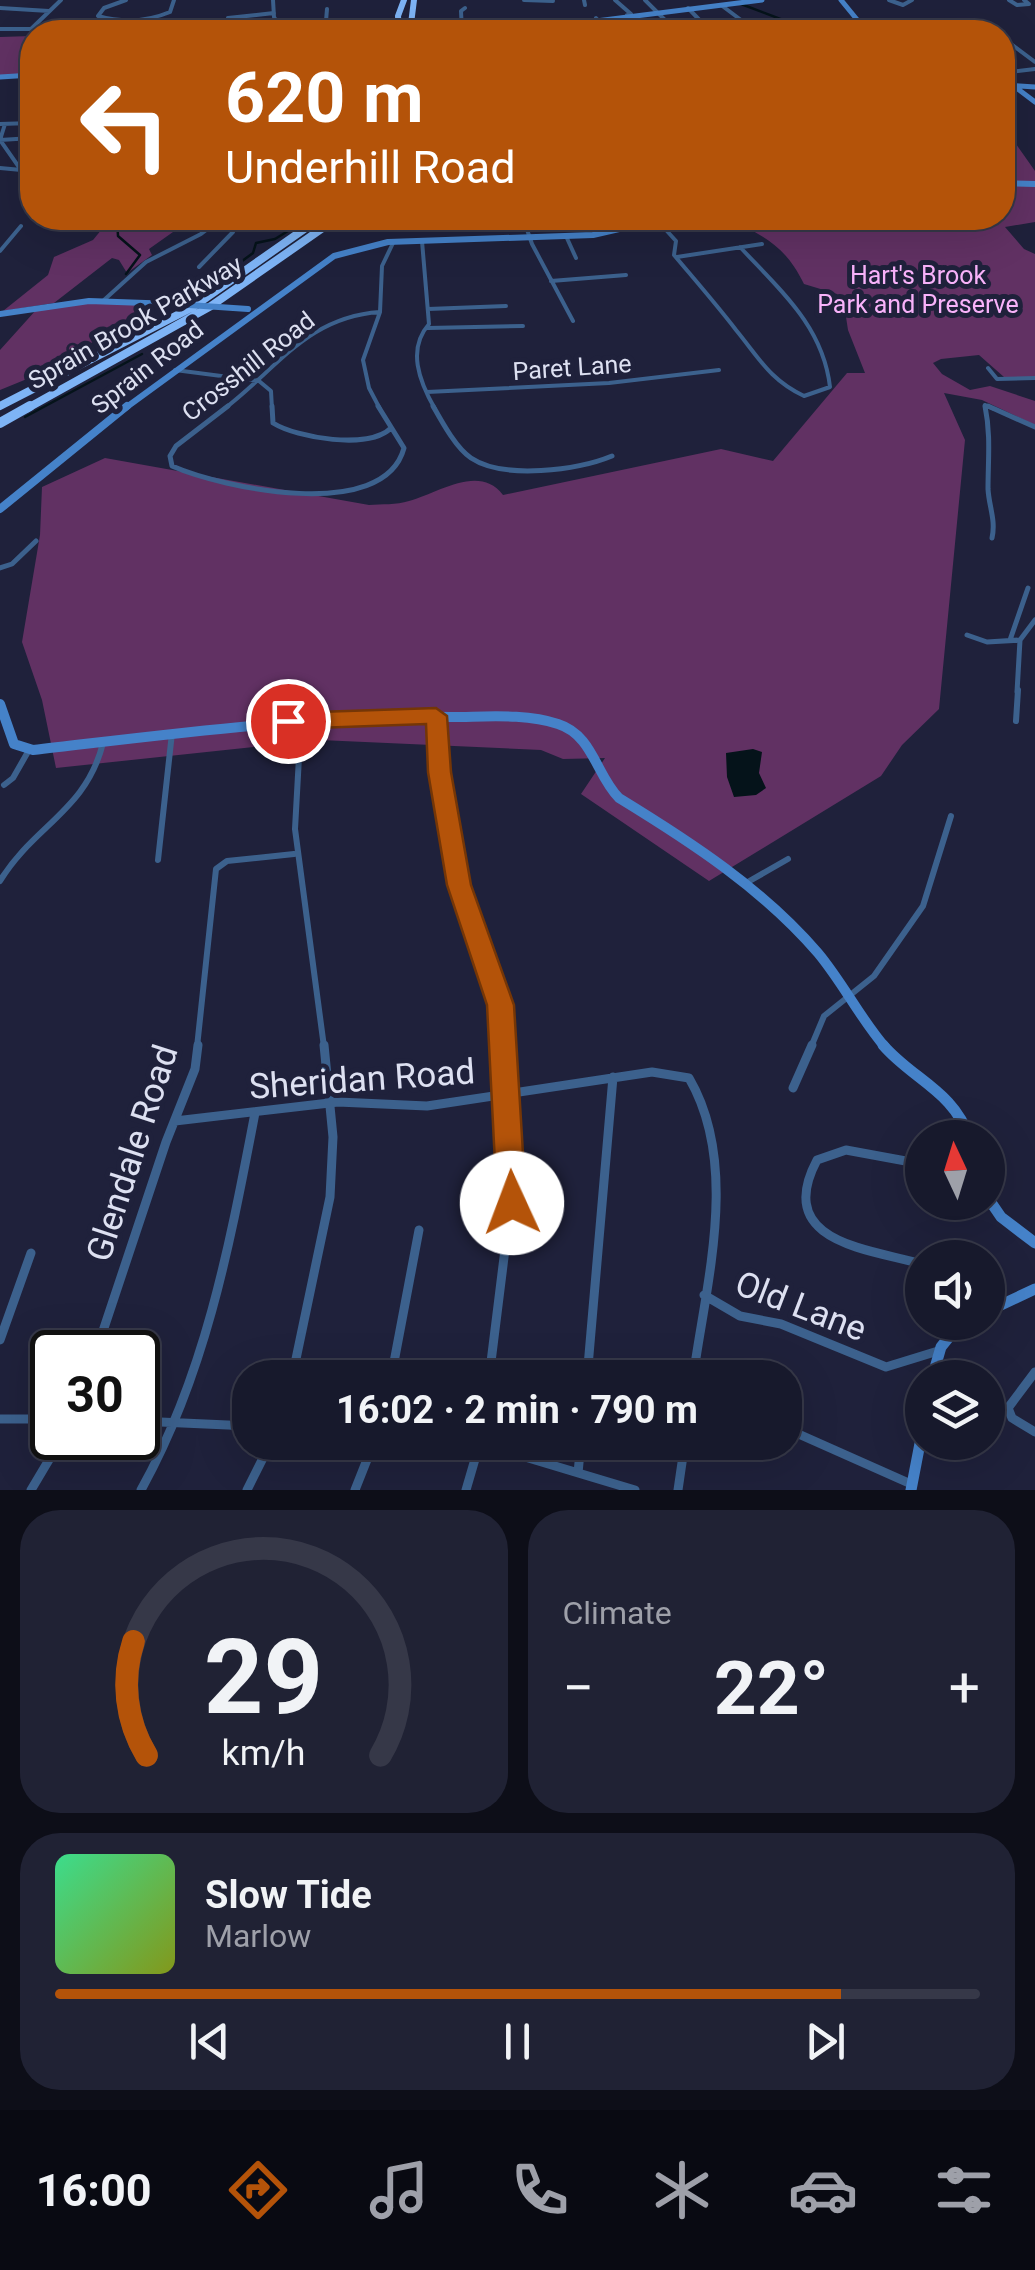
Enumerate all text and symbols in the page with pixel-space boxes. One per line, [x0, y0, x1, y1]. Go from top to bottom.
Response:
text: 620 m [225, 57, 424, 139]
icon: left [60, 60, 190, 190]
text: Underhill Road [225, 141, 516, 194]
street label: Sprain Brook Parkway [23, 249, 248, 396]
park label: Hart's Brook Park and Preserve [817, 261, 1019, 319]
street label: Crosshill Road [176, 306, 320, 427]
street label: Sprain Road [86, 315, 209, 420]
street label: Paret Lane [512, 349, 633, 386]
pin [246, 679, 331, 764]
icon: arrive [261, 694, 316, 749]
street label: Glendale Road [78, 1040, 187, 1267]
street label: Sheridan Road [248, 1051, 476, 1108]
north arrow [905, 1120, 1005, 1220]
map controls [905, 1120, 1005, 1460]
position arrow [460, 1151, 564, 1255]
button: sound [905, 1240, 1005, 1340]
street label: Old Lane [730, 1263, 872, 1350]
speed limit sign: 30 [30, 1330, 160, 1460]
button: layers [905, 1360, 1005, 1460]
text: 16:02 · 2 min · 790 m [336, 1388, 698, 1432]
text: Climate [563, 1594, 672, 1632]
text: 29 [204, 1617, 323, 1738]
text: 22° [714, 1644, 829, 1732]
text: − [563, 1656, 594, 1720]
text: + [949, 1656, 980, 1720]
text: km/h [222, 1732, 306, 1774]
text: Slow Tide [205, 1873, 372, 1917]
text: Marlow [205, 1917, 311, 1955]
icon: previous [182, 2014, 237, 2069]
icon: pause [490, 2014, 545, 2069]
icon: next [798, 2014, 853, 2069]
icon: directions [223, 2155, 293, 2225]
icon: music [364, 2155, 434, 2225]
icon: phone [505, 2155, 575, 2225]
icon: climate [647, 2155, 717, 2225]
icon: car [788, 2155, 858, 2225]
icon: filters [929, 2155, 999, 2225]
text: 16:00 [36, 2164, 152, 2217]

